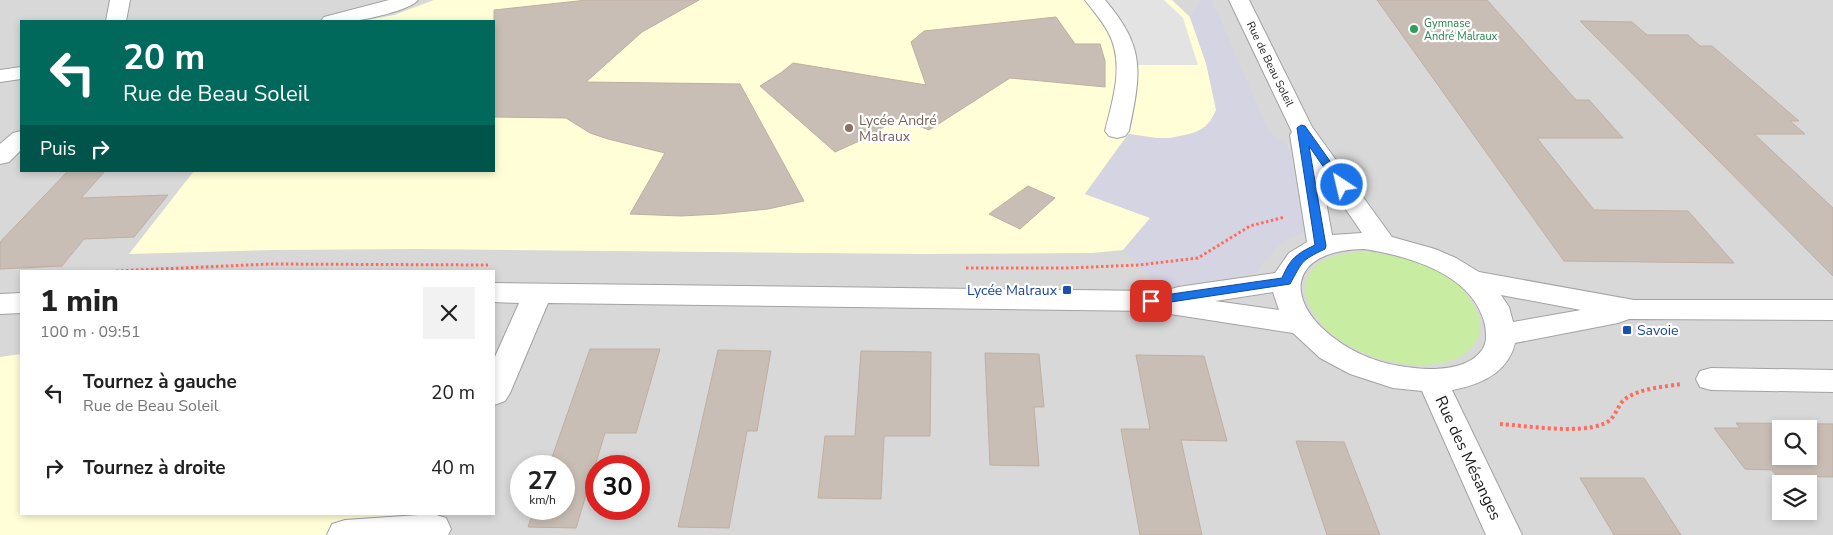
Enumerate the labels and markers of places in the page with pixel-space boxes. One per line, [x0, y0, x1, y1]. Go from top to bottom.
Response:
place label: Gymnase André Malraux [1424, 16, 1498, 44]
marker: Gymnase André Malraux [1408, 23, 1420, 35]
place label: Lycée André Malraux [859, 111, 937, 146]
marker: Lycée André Malraux [843, 122, 855, 134]
pin [1130, 280, 1172, 322]
place label: Lycée Malraux [967, 281, 1058, 300]
marker: Lycée Malraux [1061, 284, 1073, 296]
place label: Savoie [1637, 321, 1679, 340]
marker: Savoie [1621, 324, 1633, 336]

